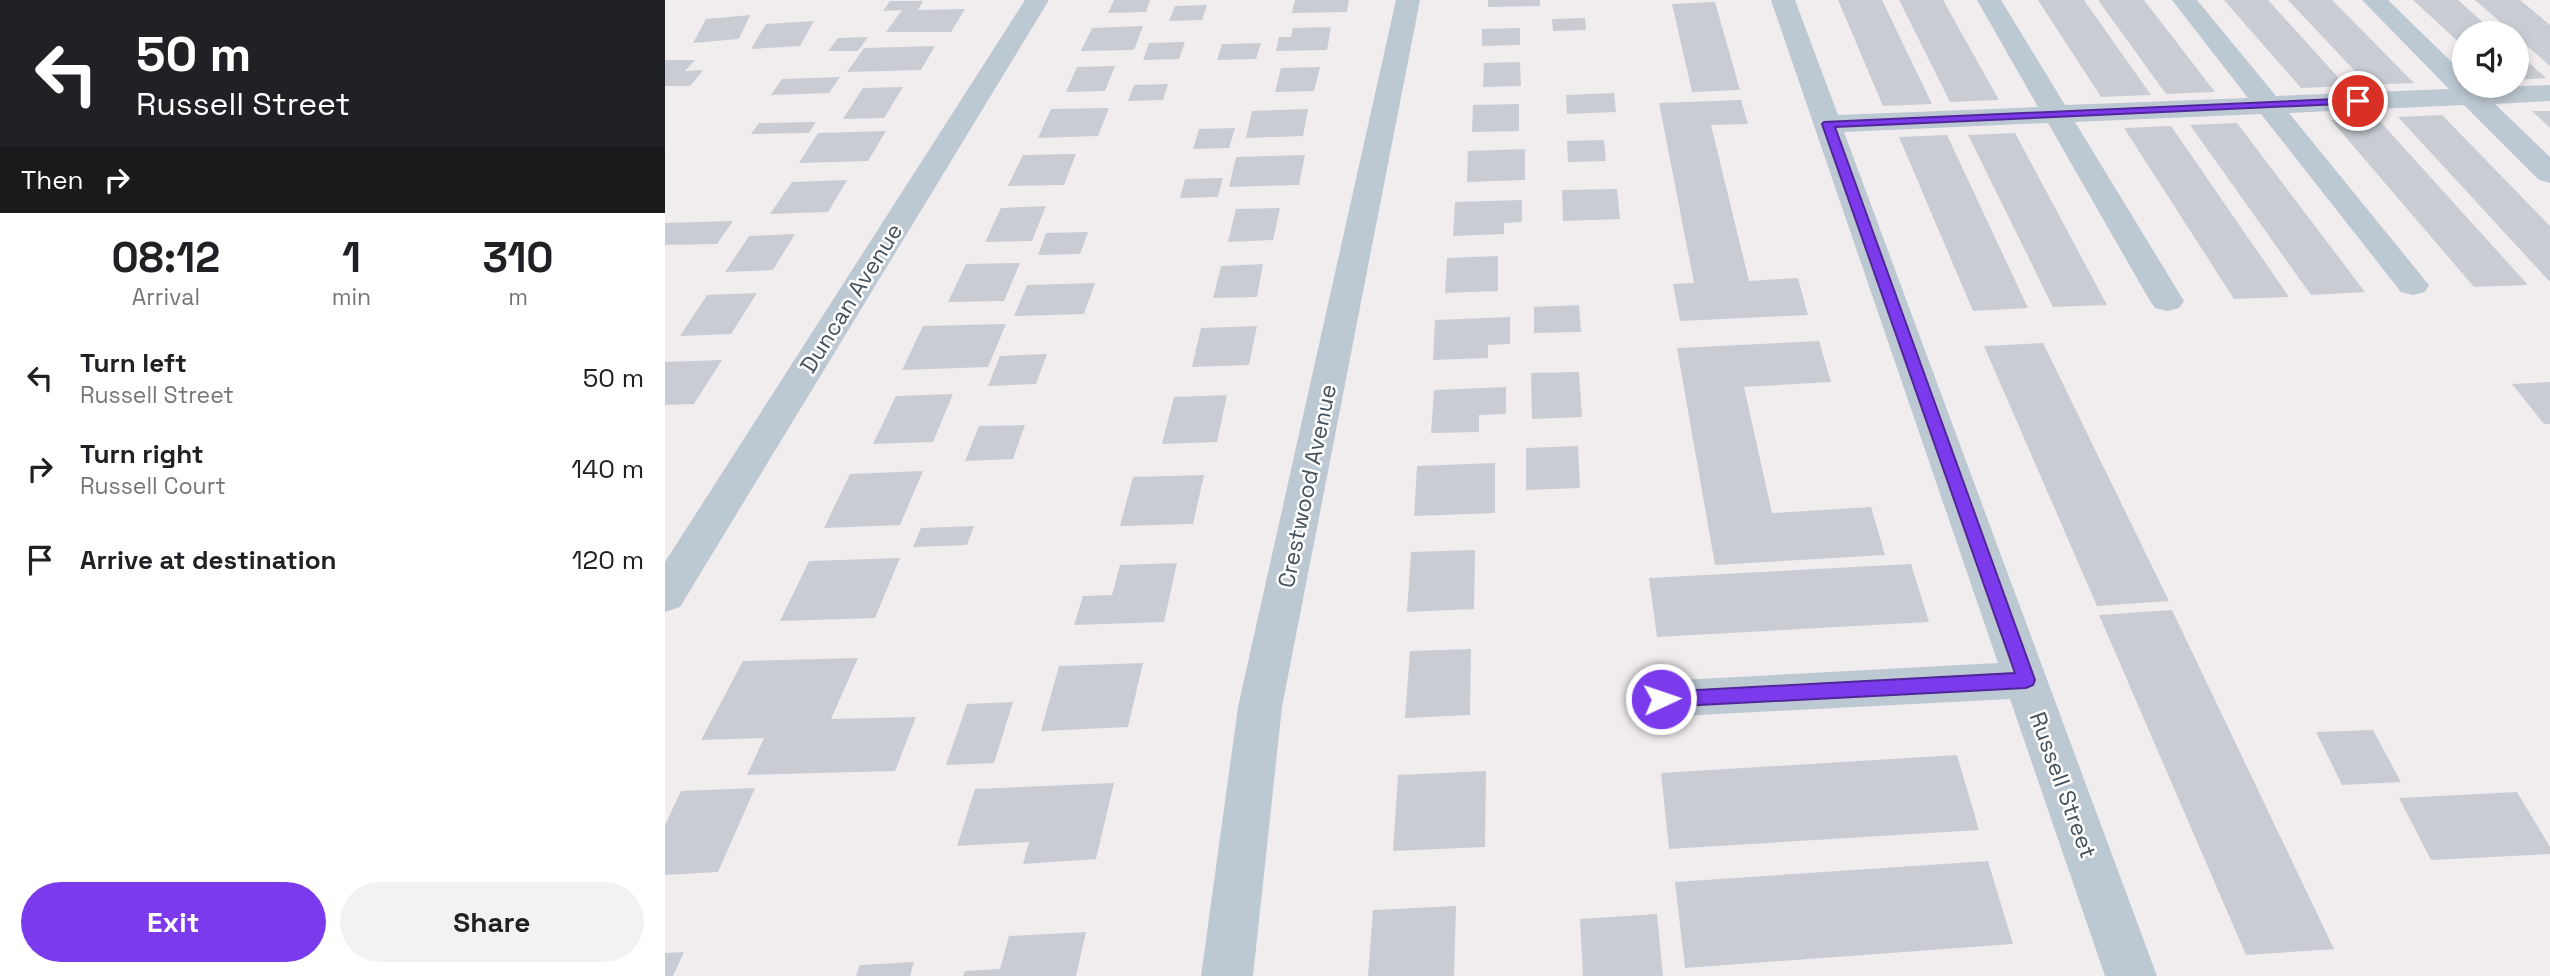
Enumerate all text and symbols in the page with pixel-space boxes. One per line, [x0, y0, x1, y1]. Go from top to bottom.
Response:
map controls [2452, 21, 2529, 98]
button: sound [2452, 21, 2529, 98]
text: 50 m [136, 23, 251, 85]
icon: left [21, 28, 112, 119]
pin [2328, 71, 2388, 131]
icon: arrive [2339, 82, 2377, 120]
text: Russell Street [136, 84, 350, 124]
icon: right [98, 161, 136, 199]
text: Then [21, 163, 84, 197]
street label: Duncan Avenue [793, 217, 909, 379]
text: 08:12 [111, 231, 220, 284]
text: 1 [342, 231, 361, 284]
text: 310 [483, 231, 554, 284]
text: Arrival [132, 282, 200, 312]
text: min [332, 282, 371, 312]
text: m [508, 282, 528, 312]
text: Turn left [80, 346, 187, 380]
icon: left [21, 359, 59, 397]
text: 50 m [583, 361, 644, 395]
text: Russell Street [80, 380, 234, 410]
street label: Crestwood Avenue [1271, 381, 1343, 591]
text: Turn right [80, 437, 204, 471]
icon: right [21, 450, 59, 488]
text: 140 m [571, 452, 644, 486]
text: Russell Court [80, 471, 226, 501]
icon: arrive [21, 541, 59, 579]
text: Arrive at destination [80, 543, 337, 577]
text: 120 m [572, 543, 644, 577]
position arrow [1624, 662, 1698, 736]
street label: Russell Street [2023, 708, 2103, 862]
button: Exit [21, 882, 326, 962]
button: Share [340, 882, 644, 962]

